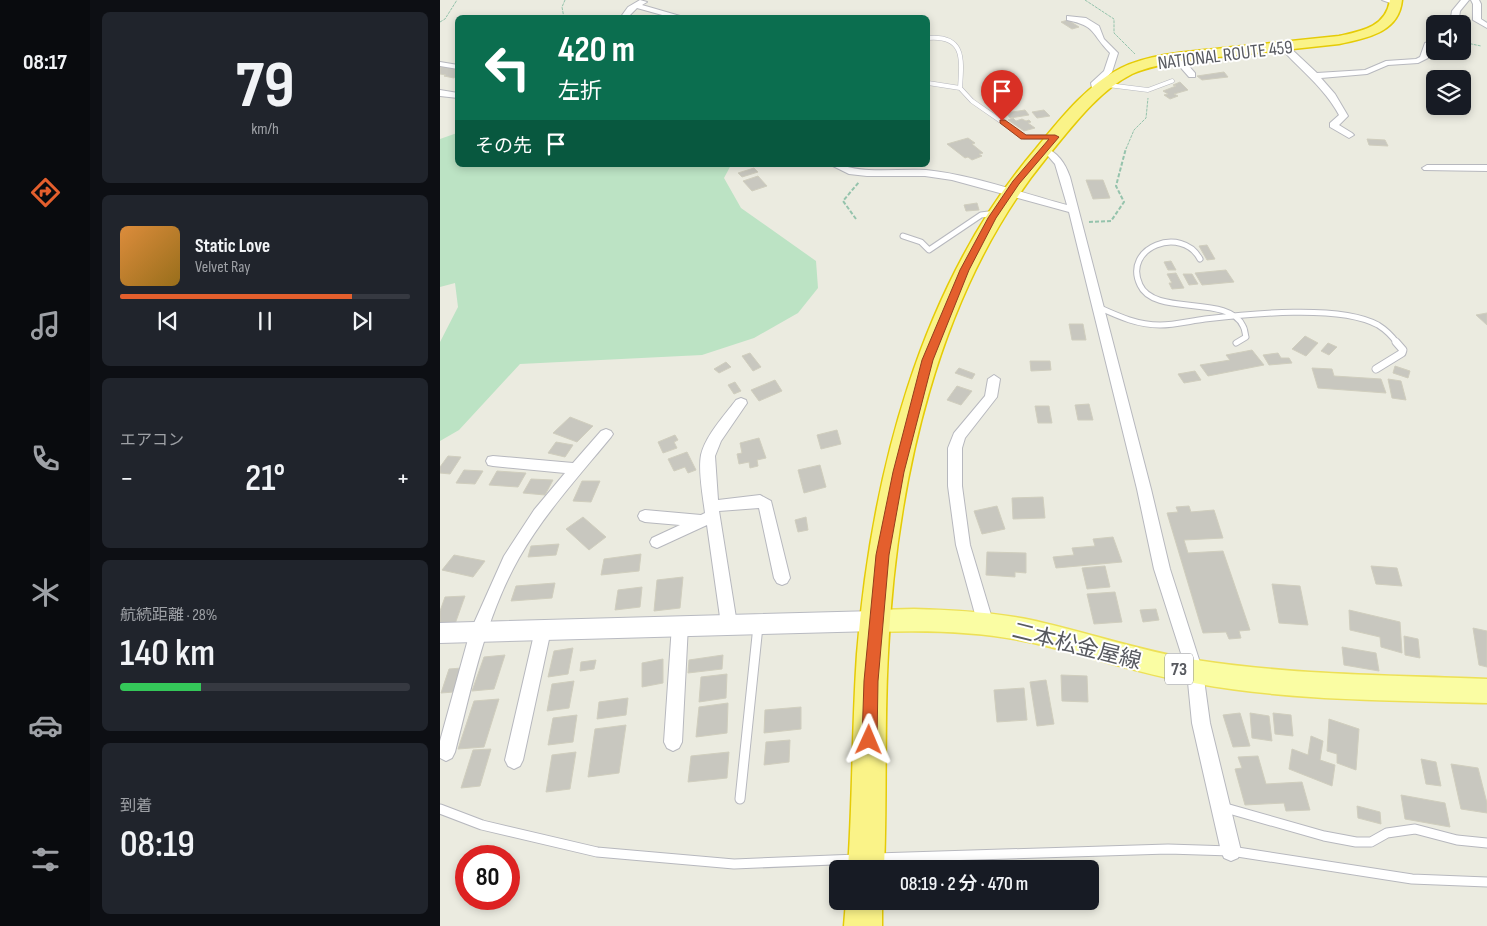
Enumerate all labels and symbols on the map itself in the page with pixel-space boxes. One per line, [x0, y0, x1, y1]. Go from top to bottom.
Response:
street label: NATIONAL ROUTE 459 [1156, 36, 1294, 75]
pin [981, 70, 1023, 121]
street label: 二本松金屋線 [1009, 617, 1144, 676]
road number: 73 [1165, 654, 1193, 684]
position arrow [842, 713, 894, 765]
speed limit sign: 80 [455, 845, 520, 910]

